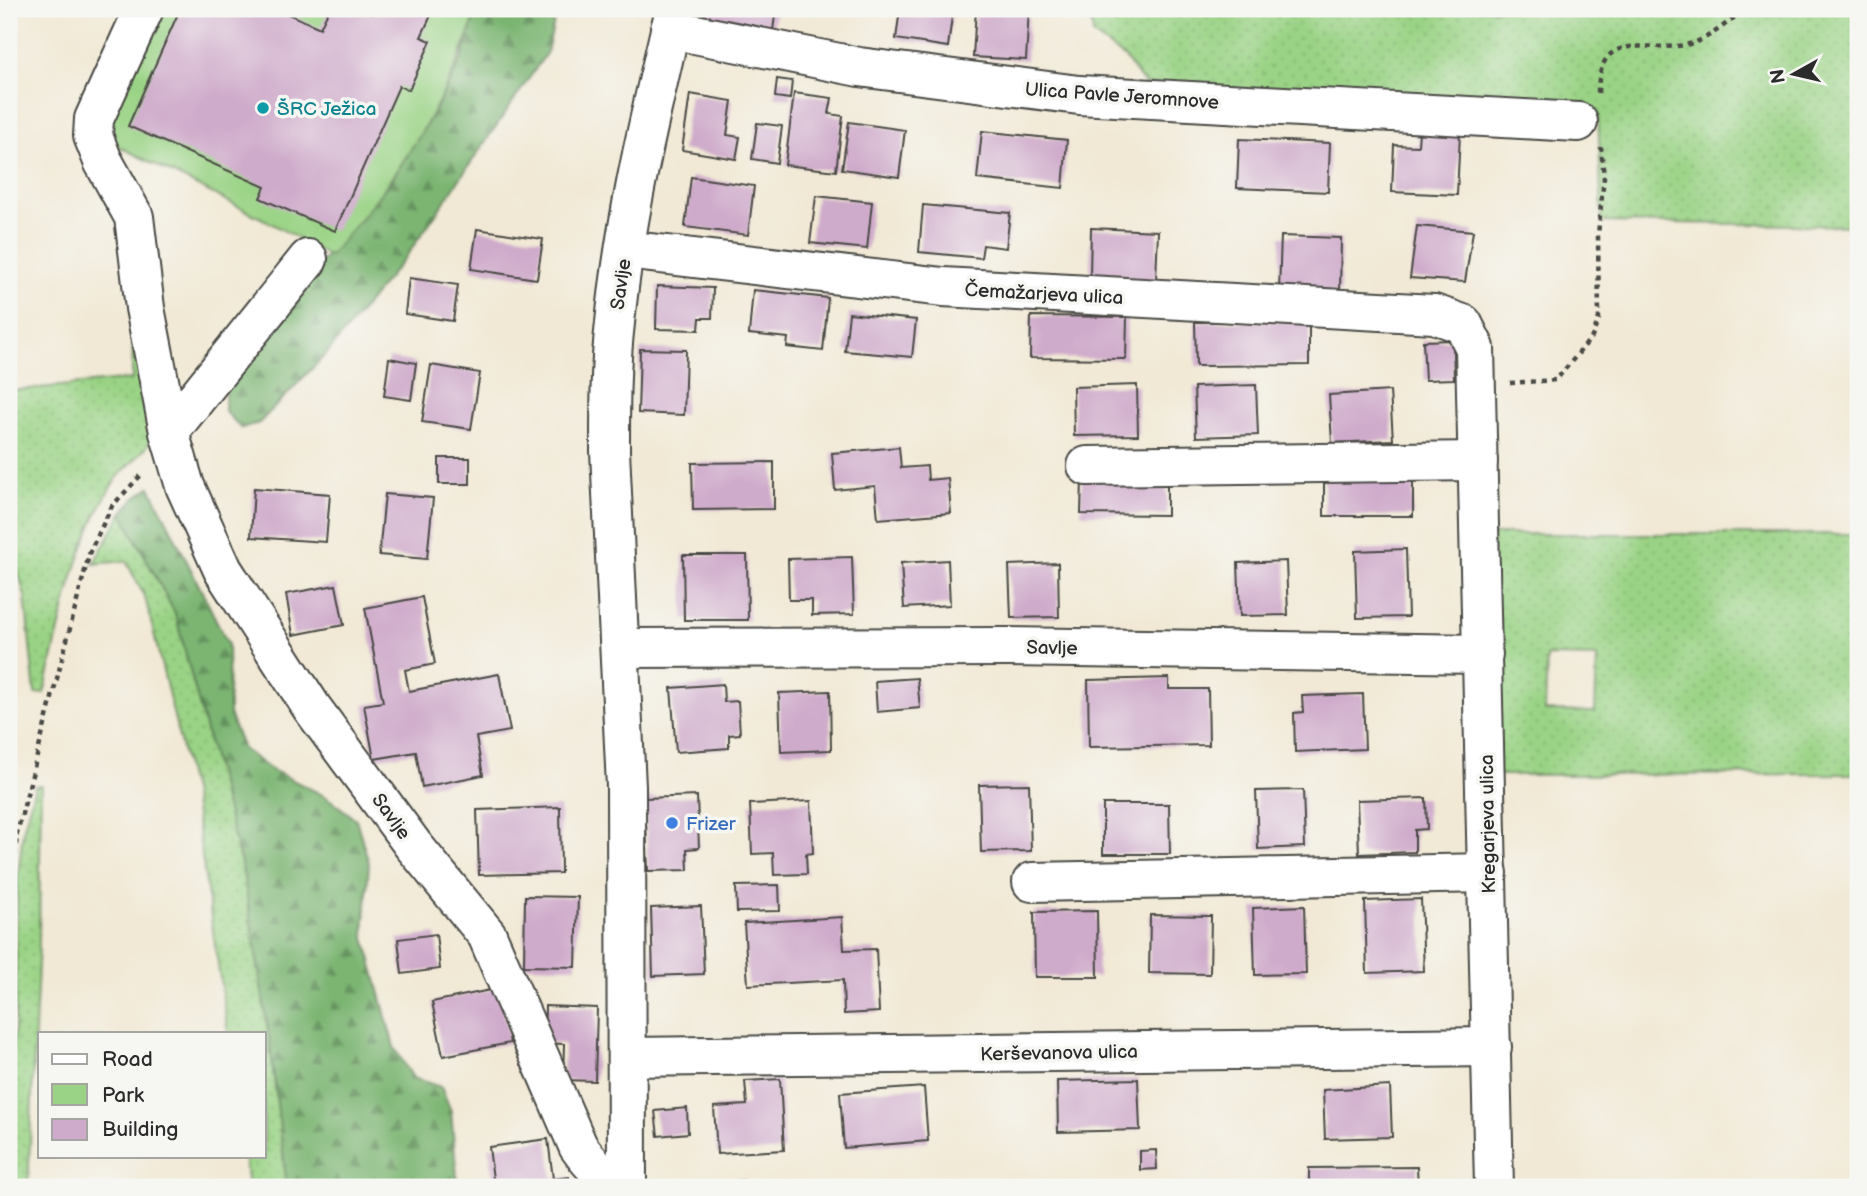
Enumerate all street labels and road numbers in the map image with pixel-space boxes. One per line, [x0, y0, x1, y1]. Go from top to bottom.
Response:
street label: Ulica Pavle Jeromnove [1024, 78, 1220, 115]
street label: Savlje [607, 257, 636, 311]
street label: Čemažarjeva ulica [964, 278, 1124, 310]
street label: Savlje [1026, 637, 1078, 660]
street label: Kregarjeva ulica [1476, 754, 1501, 894]
street label: Savlje [366, 789, 415, 844]
street label: Kerševanova ulica [980, 1041, 1138, 1066]

